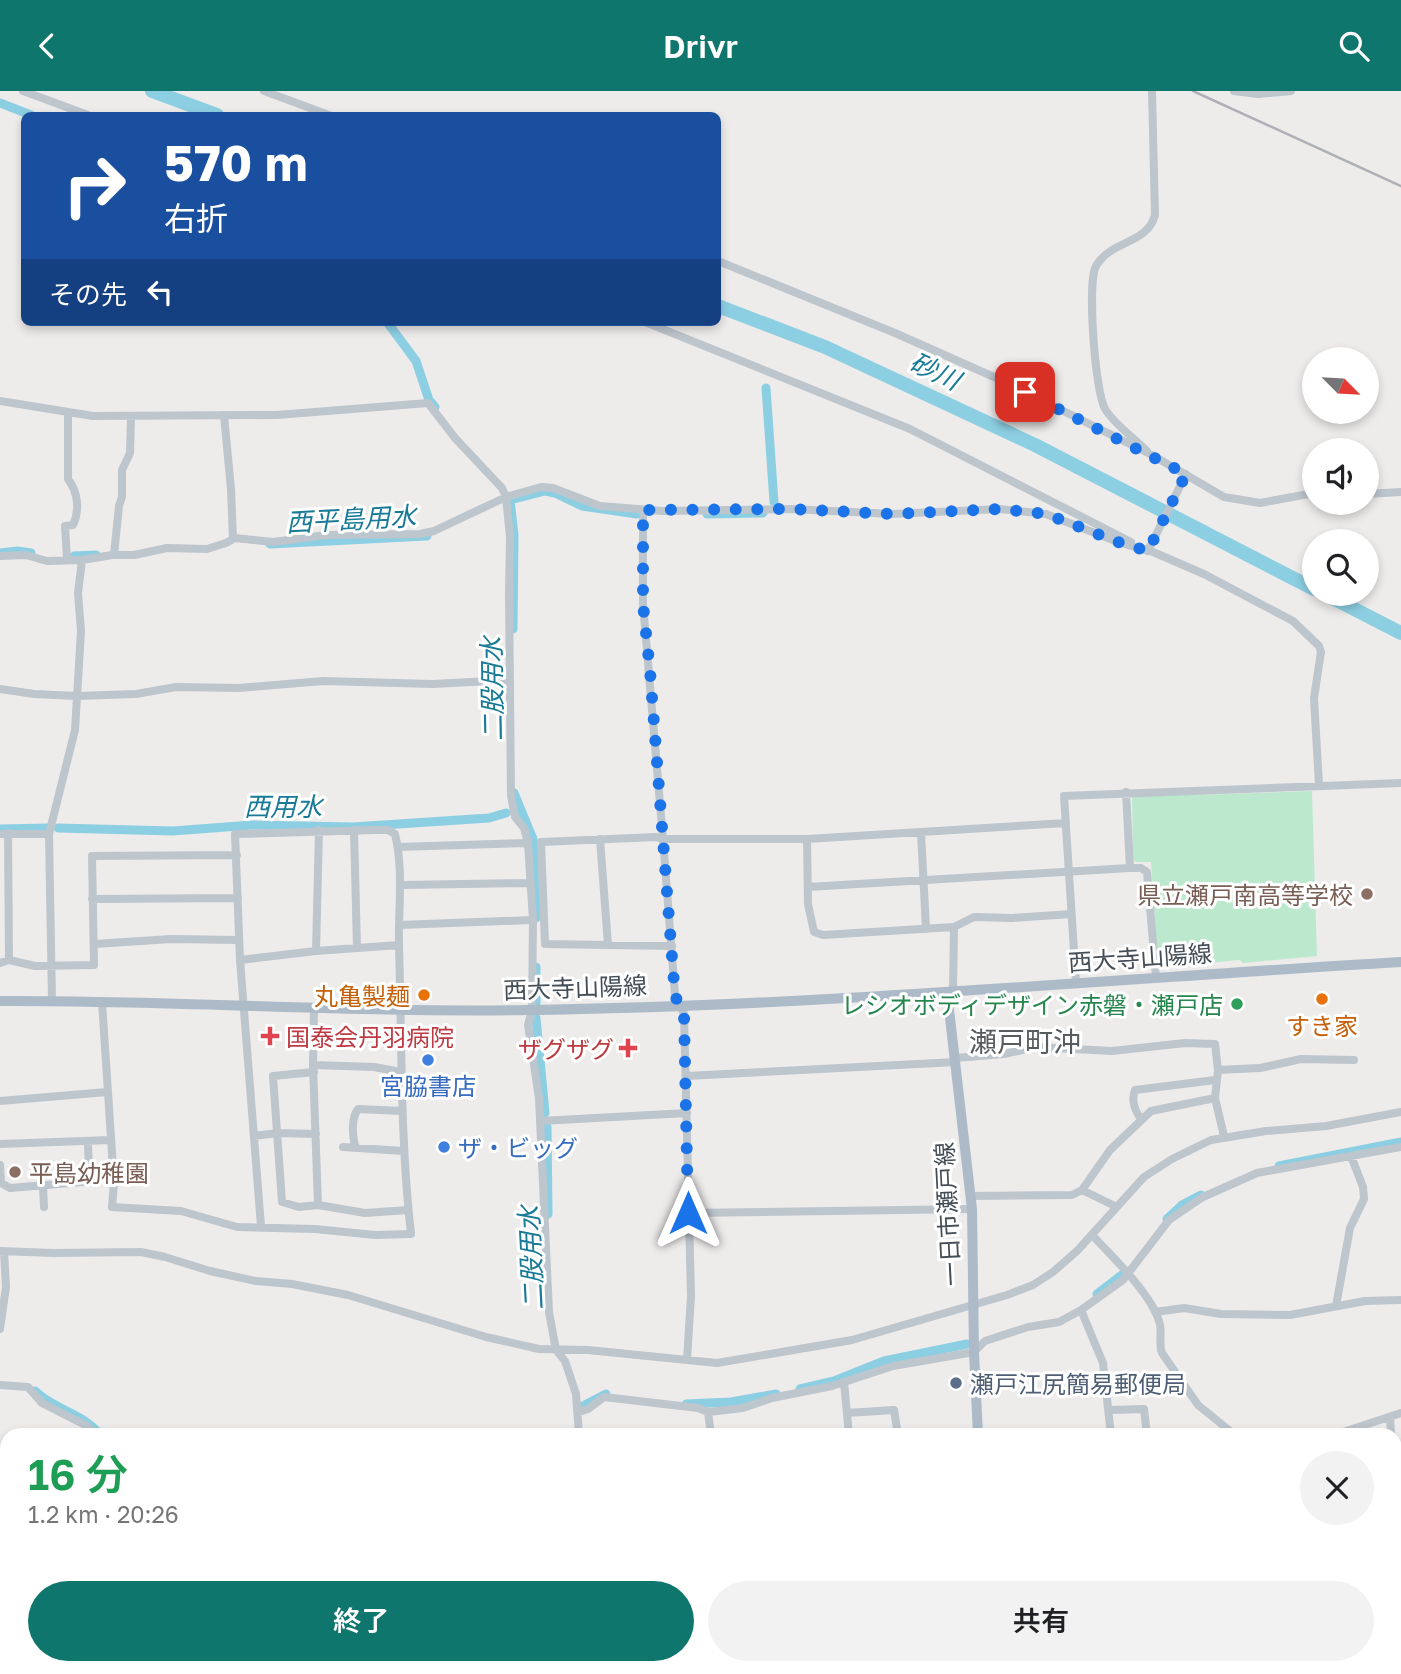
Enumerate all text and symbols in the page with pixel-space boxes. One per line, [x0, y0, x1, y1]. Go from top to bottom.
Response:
icon: back [28, 27, 66, 65]
text: Drivr [663, 27, 738, 65]
icon: search [1335, 27, 1373, 65]
text: 570 m [164, 133, 308, 192]
icon: right [49, 140, 140, 231]
text: 右折 [164, 199, 228, 237]
icon: left [141, 273, 179, 311]
text: その先 [49, 279, 127, 310]
water label: 砂川 [905, 346, 968, 397]
north arrow [1302, 347, 1379, 423]
map controls [1302, 347, 1379, 606]
pin [995, 362, 1055, 422]
icon: arrive [1006, 373, 1044, 411]
button: sound [1302, 438, 1379, 515]
water label: 西平島用水 [285, 500, 420, 538]
button: search [1302, 529, 1379, 606]
water label: 二股用水 [476, 634, 508, 741]
water label: 西用水 [244, 791, 325, 822]
place label: 県立瀬戸南高等学校 [1137, 880, 1353, 909]
marker: 県立瀬戸南高等学校 [1359, 886, 1375, 902]
street label: 西大寺山陽線 [1067, 938, 1213, 976]
street label: 西大寺山陽線 [503, 970, 647, 1004]
place label: 丸亀製麺 [314, 981, 410, 1010]
marker: 丸亀製麺 [416, 987, 432, 1003]
place label: レシオボディデザイン赤磐・瀬戸店 [841, 990, 1223, 1019]
marker: すき家 [1314, 991, 1330, 1007]
marker: レシオボディデザイン赤磐・瀬戸店 [1229, 996, 1245, 1012]
place label: すき家 [1286, 1011, 1358, 1040]
place label: 国泰会丹羽病院 [286, 1022, 454, 1051]
district label: 瀬戸町沖 [969, 1025, 1081, 1058]
marker: 国泰会丹羽病院 [260, 1026, 280, 1046]
place label: ザグザグ [518, 1034, 614, 1063]
marker: ザグザグ [620, 1040, 636, 1056]
marker: 宮脇書店 [420, 1052, 436, 1068]
place label: 宮脇書店 [380, 1071, 476, 1100]
place label: ザ・ビッグ [458, 1133, 578, 1162]
marker: ザ・ビッグ [436, 1139, 452, 1155]
street label: 一日市瀬戸線 [929, 1141, 965, 1287]
place label: 平島幼稚園 [29, 1158, 149, 1187]
marker: 平島幼稚園 [7, 1164, 23, 1180]
position arrow [651, 1176, 725, 1250]
water label: 二股用水 [513, 1202, 549, 1311]
place label: 瀬戸江尻簡易郵便局 [970, 1369, 1186, 1398]
marker: 瀬戸江尻簡易郵便局 [948, 1375, 964, 1391]
text: 16 分 [28, 1449, 128, 1499]
button: close [1300, 1451, 1374, 1525]
text: 1.2 km · 20:26 [28, 1500, 179, 1528]
button: 終了 [28, 1581, 694, 1661]
button: 共有 [708, 1581, 1374, 1661]

